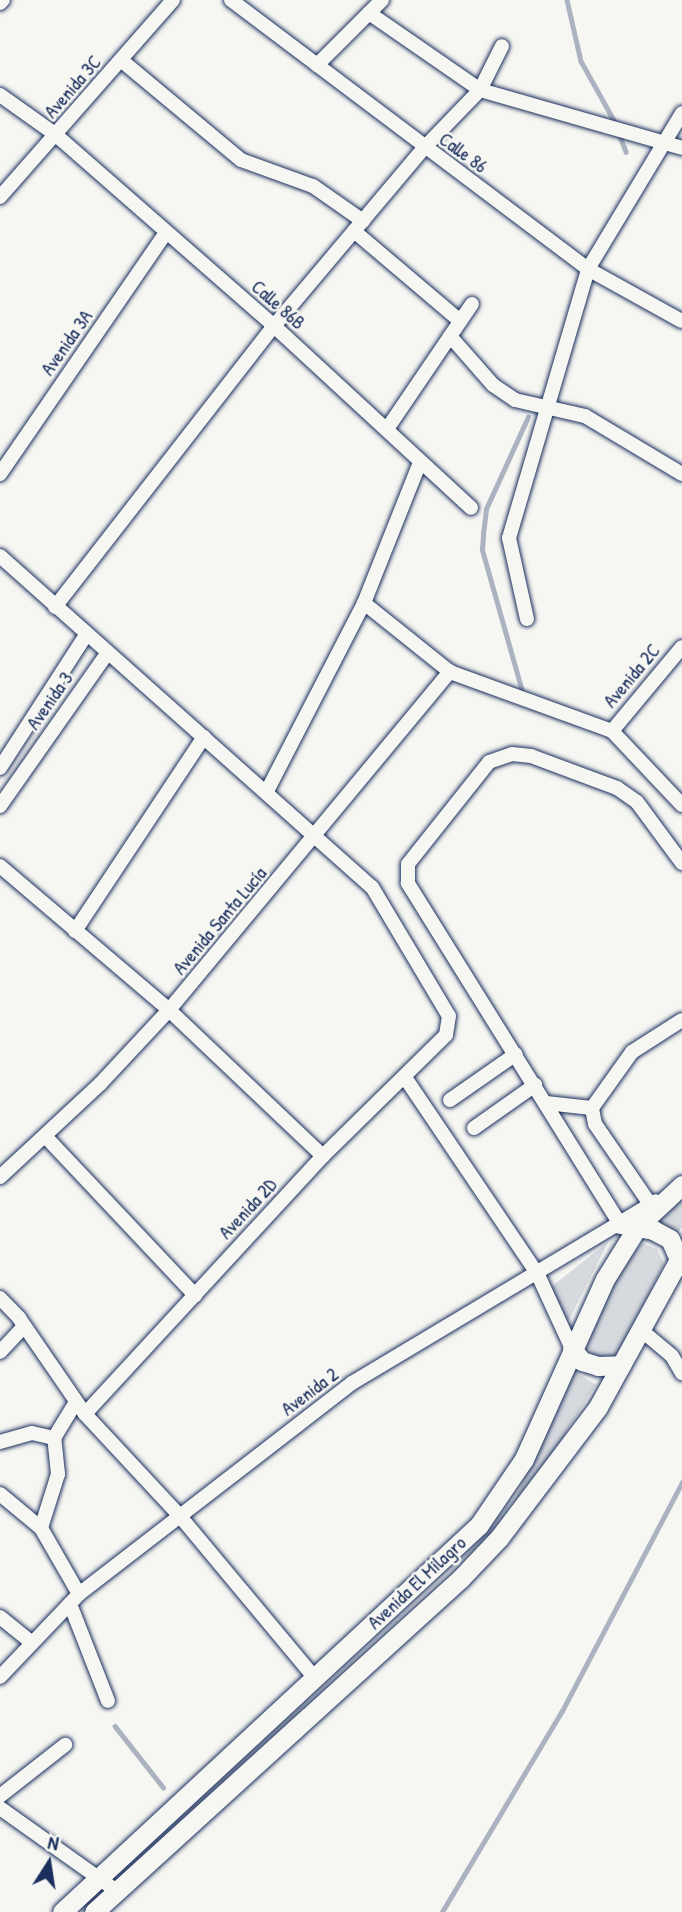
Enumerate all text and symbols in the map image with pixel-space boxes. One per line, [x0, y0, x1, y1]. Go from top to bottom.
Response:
street label: Avenida 3C [40, 51, 106, 123]
street label: Calle 86 [435, 128, 491, 178]
street label: Calle 86B [247, 276, 309, 334]
street label: Avenida 3A [36, 306, 98, 380]
street label: Avenida 2C [599, 640, 665, 712]
street label: Avenida 3 [22, 668, 78, 734]
street label: Avenida Santa Lucía [168, 863, 272, 979]
street label: Avenida 2D [214, 1174, 282, 1244]
street label: Avenida 2 [277, 1363, 343, 1421]
street label: Avenida El Milagro [363, 1532, 471, 1634]
north arrow [14, 1828, 84, 1898]
text: N [46, 1829, 61, 1856]

